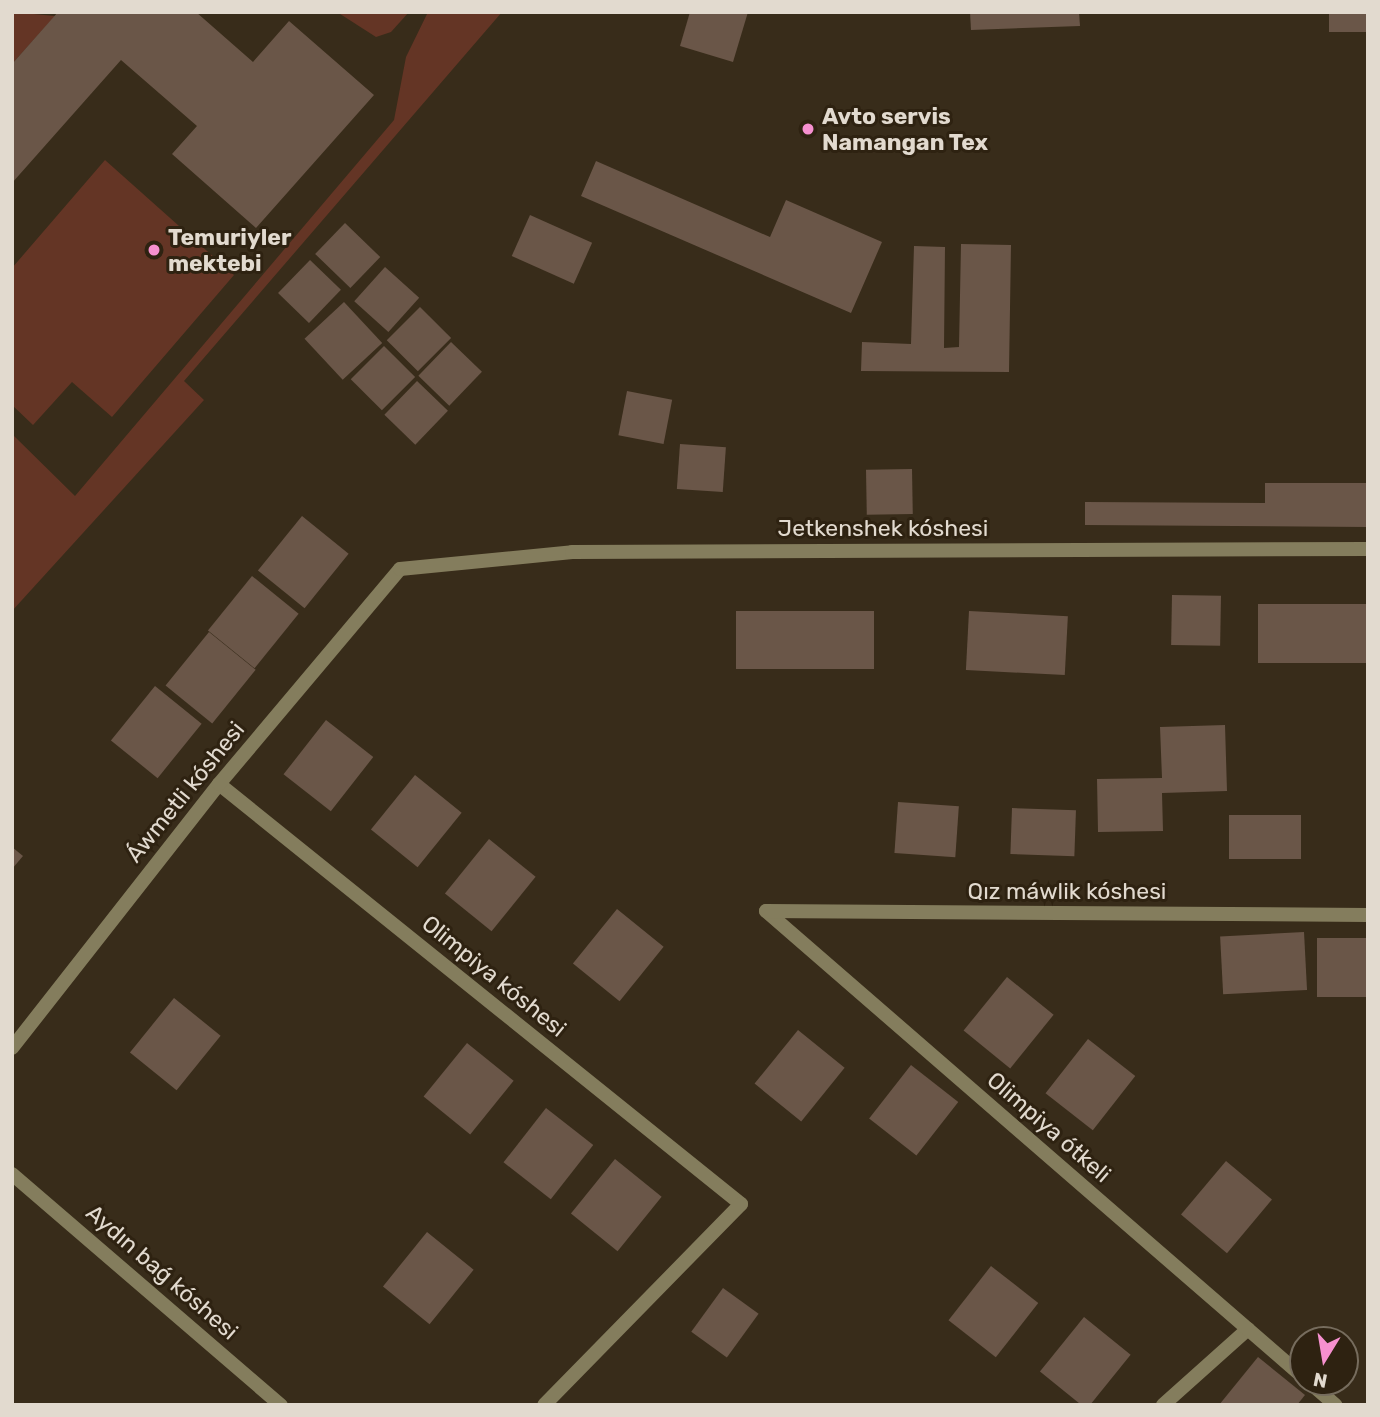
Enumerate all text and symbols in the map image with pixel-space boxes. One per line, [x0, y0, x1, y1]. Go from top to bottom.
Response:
place label: Avto servis Namangan Tex [822, 102, 989, 156]
marker: Avto servis Namangan Tex [800, 121, 816, 137]
place label: Temuriyler mektebi [168, 223, 291, 277]
marker: Temuriyler mektebi [146, 242, 162, 258]
street label: Jetkenshek kóshesi [777, 514, 989, 542]
street label: Áwmetli kóshesi [120, 716, 250, 868]
street label: Qız máwlik kóshesi [967, 877, 1167, 905]
street label: Olimpiya kóshesi [416, 909, 572, 1043]
street label: Olimpiya ótkeli [982, 1066, 1116, 1188]
street label: Aydın baǵ kóshesi [81, 1199, 243, 1345]
north arrow [1289, 1326, 1359, 1396]
text: N [1311, 1368, 1329, 1393]

